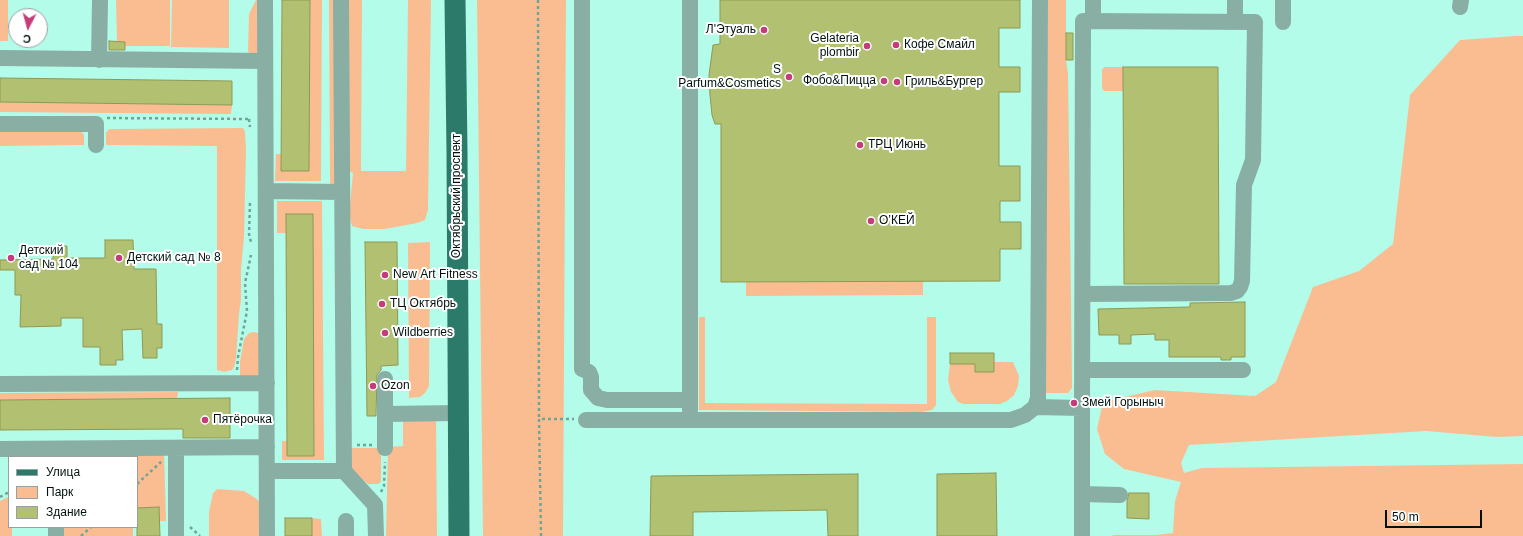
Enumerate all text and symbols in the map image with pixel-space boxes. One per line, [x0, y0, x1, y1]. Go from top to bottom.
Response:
north arrow [8, 8, 48, 48]
place label: Л'Этуаль [706, 23, 756, 37]
marker: Л'Этуаль [759, 25, 769, 35]
place label: Gelateria plombir [810, 32, 859, 60]
text: С [22, 33, 31, 45]
place label: Кофе Смайл [904, 38, 975, 52]
marker: Кофе Смайл [891, 40, 901, 50]
marker: Gelateria plombir [862, 41, 872, 51]
place label: S Parfum&Cosmetics [678, 63, 781, 91]
marker: S Parfum&Cosmetics [784, 72, 794, 82]
place label: Фобо&Пицца [803, 74, 876, 88]
place label: Гриль&Бургер [905, 75, 983, 89]
marker: Фобо&Пицца [879, 76, 889, 86]
marker: Гриль&Бургер [892, 77, 902, 87]
street label: Октябрьский проспект [450, 134, 464, 258]
place label: ТРЦ Июнь [868, 138, 926, 152]
marker: ТРЦ Июнь [855, 140, 865, 150]
place label: О’КЕЙ [879, 214, 915, 228]
marker: О’КЕЙ [866, 216, 876, 226]
place label: Детский сад № 104 [19, 244, 78, 272]
place label: Детский сад № 8 [127, 251, 221, 265]
marker: Детский сад № 104 [6, 253, 16, 263]
marker: Детский сад № 8 [114, 253, 124, 263]
place label: New Art Fitness [393, 268, 478, 282]
marker: New Art Fitness [380, 270, 390, 280]
place label: ТЦ Октябрь [390, 297, 456, 311]
marker: ТЦ Октябрь [377, 299, 387, 309]
place label: Wildberries [393, 326, 453, 340]
marker: Wildberries [380, 328, 390, 338]
place label: Ozon [381, 379, 410, 393]
marker: Ozon [368, 381, 378, 391]
place label: Змей Горыныч [1082, 396, 1163, 410]
marker: Змей Горыныч [1069, 398, 1079, 408]
place label: Пятёрочка [213, 413, 272, 427]
marker: Пятёрочка [200, 415, 210, 425]
legend [8, 456, 138, 528]
text: Улица [46, 465, 80, 479]
text: Парк [46, 485, 73, 499]
scale bar [1387, 502, 1484, 528]
text: Здание [46, 505, 87, 519]
text: 50 m [1392, 510, 1419, 524]

